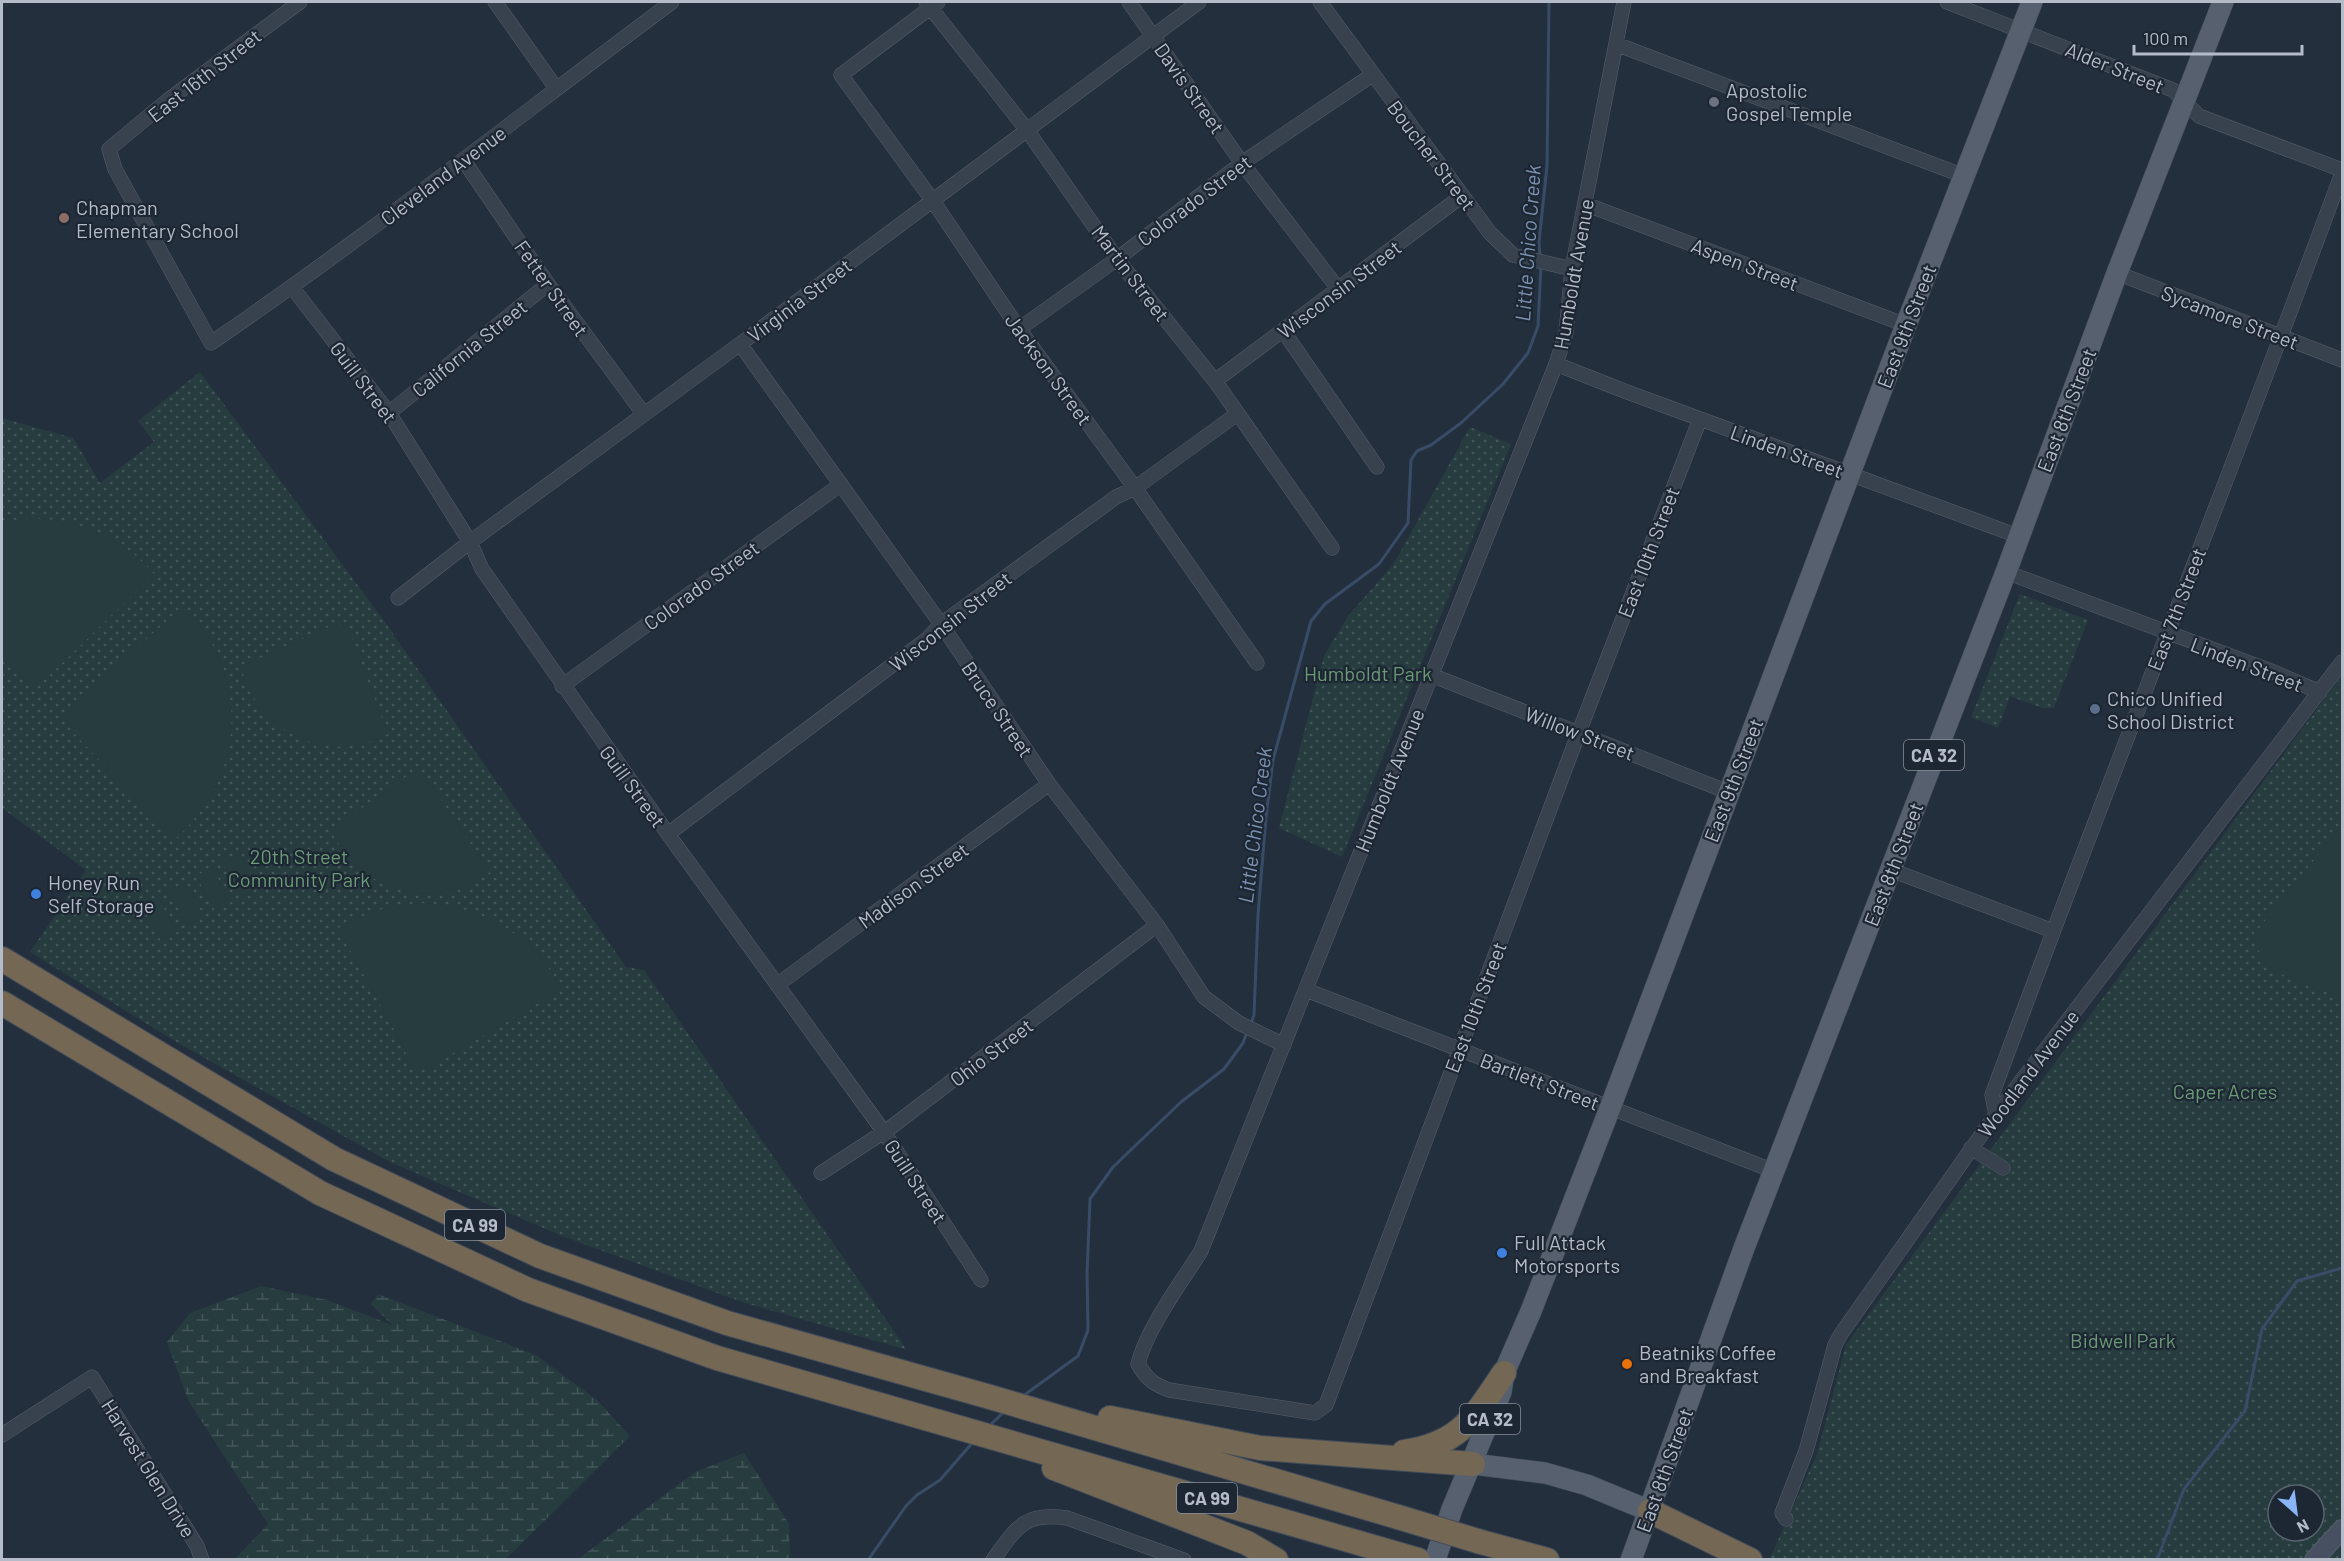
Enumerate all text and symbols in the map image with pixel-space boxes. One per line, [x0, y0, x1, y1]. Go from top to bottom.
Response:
scale bar [2134, 18, 2302, 56]
street label: East 16th Street [143, 23, 265, 127]
text: 100 m [2143, 27, 2188, 49]
street label: Alder Street [2062, 36, 2168, 98]
street label: Davis Street [1150, 38, 1230, 138]
place label: Apostolic Gospel Temple [1726, 78, 1852, 125]
street label: Boucher Street [1383, 95, 1481, 215]
marker: Apostolic Gospel Temple [1707, 95, 1721, 109]
street label: Cleveland Avenue [376, 120, 510, 230]
street label: Colorado Street [1132, 149, 1256, 251]
water label: Little Chico Creek [1509, 163, 1545, 322]
place label: Chapman Elementary School [76, 195, 239, 242]
street label: Humboldt Avenue [1548, 197, 1598, 351]
marker: Chapman Elementary School [57, 211, 71, 225]
street label: Martin Street [1087, 220, 1175, 326]
street label: Aspen Street [1688, 233, 1802, 295]
street label: Fetter Street [510, 235, 594, 341]
street label: Wisconsin Street [1273, 235, 1405, 343]
street label: Virginia Street [742, 253, 856, 347]
street label: East 9th Street [1871, 261, 1941, 391]
street label: Sycamore Street [2158, 280, 2302, 354]
street label: California Street [407, 294, 531, 402]
street label: Jackson Street [1000, 309, 1098, 429]
street label: Guill Street [326, 336, 402, 428]
street label: East 8th Street [2031, 345, 2101, 475]
street label: Linden Street [1727, 420, 1847, 482]
street label: East 10th Street [1612, 483, 1684, 621]
street label: Colorado Street [639, 535, 763, 635]
street label: East 7th Street [2142, 544, 2210, 674]
street label: Wisconsin Street [884, 566, 1016, 676]
street label: Linden Street [2188, 632, 2306, 696]
street label: Bruce Street [957, 657, 1039, 761]
park label: Humboldt Park [1304, 661, 1432, 685]
place label: Chico Unified School District [2107, 686, 2235, 733]
street label: Willow Street [1522, 701, 1638, 765]
marker: Chico Unified School District [2088, 702, 2102, 716]
street label: Humboldt Avenue [1349, 705, 1429, 855]
street label: East 9th Street [1698, 715, 1768, 845]
street label: Guill Street [595, 740, 671, 832]
road number: CA 32 [1904, 740, 1964, 770]
water label: Little Chico Creek [1232, 745, 1276, 904]
street label: East 8th Street [1858, 799, 1928, 929]
street label: Madison Street [853, 837, 973, 933]
park label: 20th Street Community Park [228, 844, 370, 891]
place label: Honey Run Self Storage [48, 870, 154, 917]
marker: Honey Run Self Storage [29, 887, 43, 901]
street label: East 10th Street [1439, 938, 1511, 1076]
street label: Woodland Avenue [1972, 1005, 2084, 1141]
street label: Ohio Street [945, 1013, 1037, 1091]
street label: Bartlett Street [1477, 1047, 1603, 1115]
park label: Caper Acres [2173, 1079, 2277, 1103]
street label: Guill Street [880, 1134, 952, 1228]
road number: CA 99 [445, 1210, 505, 1240]
place label: Full Attack Motorsports [1514, 1230, 1620, 1277]
marker: Full Attack Motorsports [1495, 1246, 1509, 1260]
park label: Bidwell Park [2070, 1328, 2176, 1352]
place label: Beatniks Coffee and Breakfast [1639, 1340, 1776, 1387]
marker: Beatniks Coffee and Breakfast [1620, 1357, 1634, 1371]
street label: Harvest Glen Drive [97, 1394, 201, 1542]
road number: CA 32 [1460, 1404, 1520, 1434]
street label: East 8th Street [1630, 1405, 1698, 1535]
road number: CA 99 [1177, 1483, 1237, 1513]
north arrow [2266, 1483, 2326, 1543]
text: N [2294, 1516, 2312, 1538]

